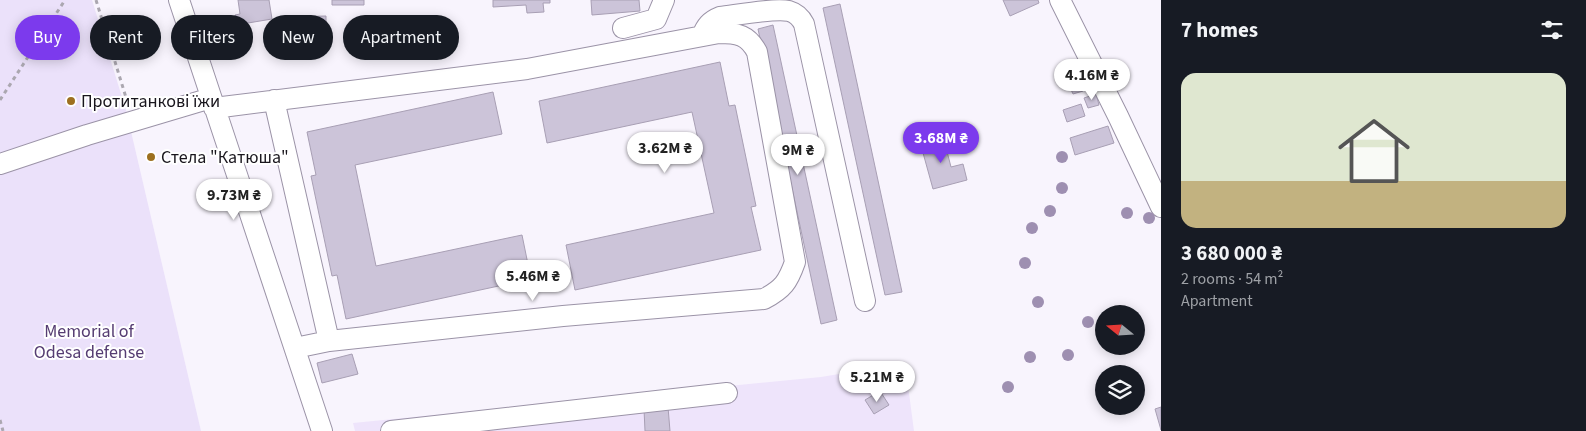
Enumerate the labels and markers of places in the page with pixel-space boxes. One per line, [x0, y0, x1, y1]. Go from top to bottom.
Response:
pin: 4.16M ₴ [1046, 58, 1138, 101]
place label: Протитанкові їжи [81, 89, 220, 114]
marker: Протитанкові їжи [65, 95, 77, 107]
pin: 3.68M ₴ [895, 121, 987, 164]
pin: 3.62M ₴ [619, 132, 711, 174]
pin: 9M ₴ [768, 134, 828, 176]
place label: Стела "Катюша" [161, 145, 289, 170]
marker: Стела "Катюша" [145, 151, 157, 163]
pin: 9.73M ₴ [188, 178, 280, 221]
pin: 5.46M ₴ [487, 260, 579, 302]
pin: 5.21M ₴ [831, 360, 923, 403]

